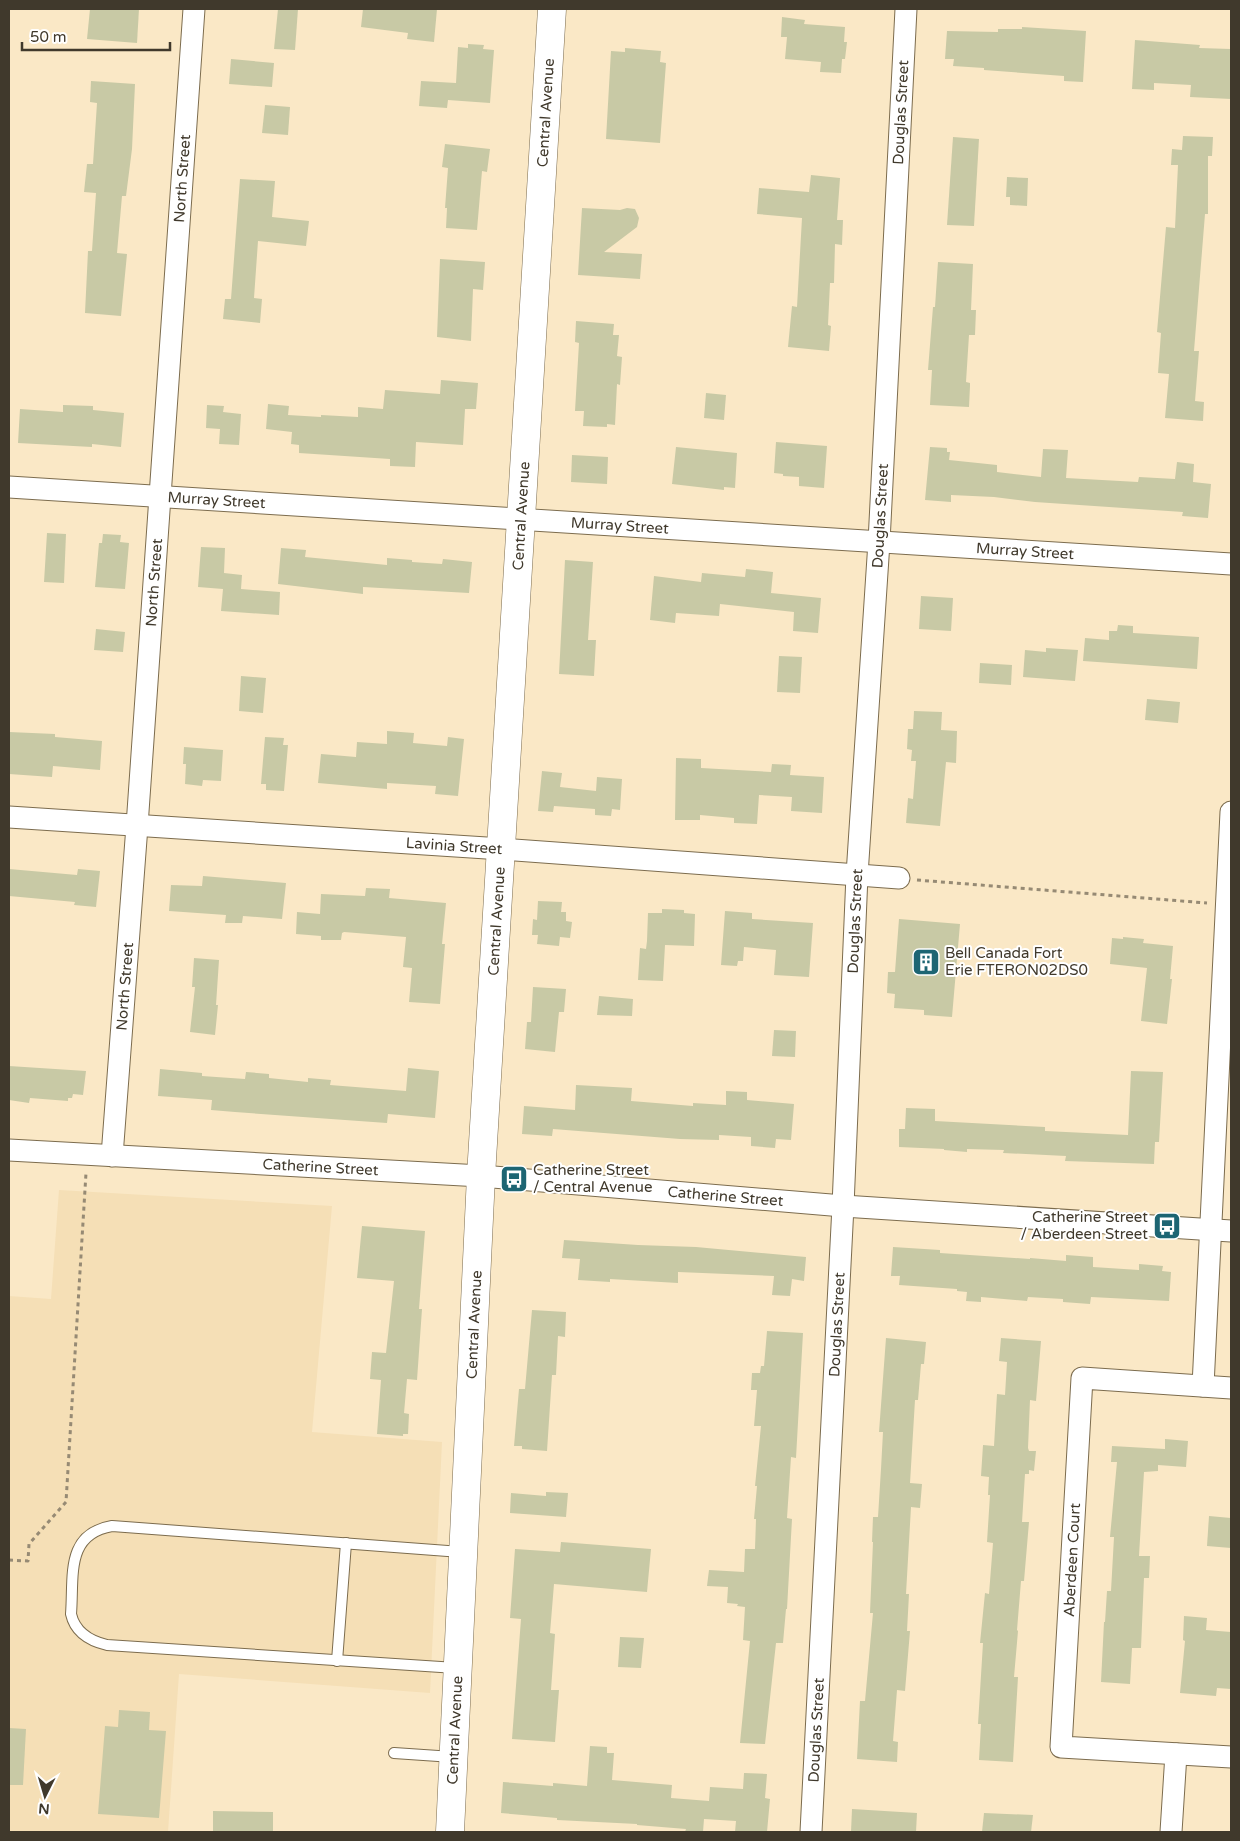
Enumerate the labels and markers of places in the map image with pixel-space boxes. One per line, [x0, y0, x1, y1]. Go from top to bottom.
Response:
place label: Bell Canada Fort Erie FTERON02DS0 [945, 944, 1088, 979]
building icon: Bell Canada Fort Erie FTERON02DS0 [911, 947, 941, 977]
place label: Catherine Street / Central Avenue [533, 1161, 652, 1196]
bus stop icon: Catherine Street / Central Avenue [499, 1164, 529, 1194]
place label: Catherine Street / Aberdeen Street [1021, 1208, 1148, 1243]
bus stop icon: Catherine Street / Aberdeen Street [1152, 1211, 1182, 1241]

